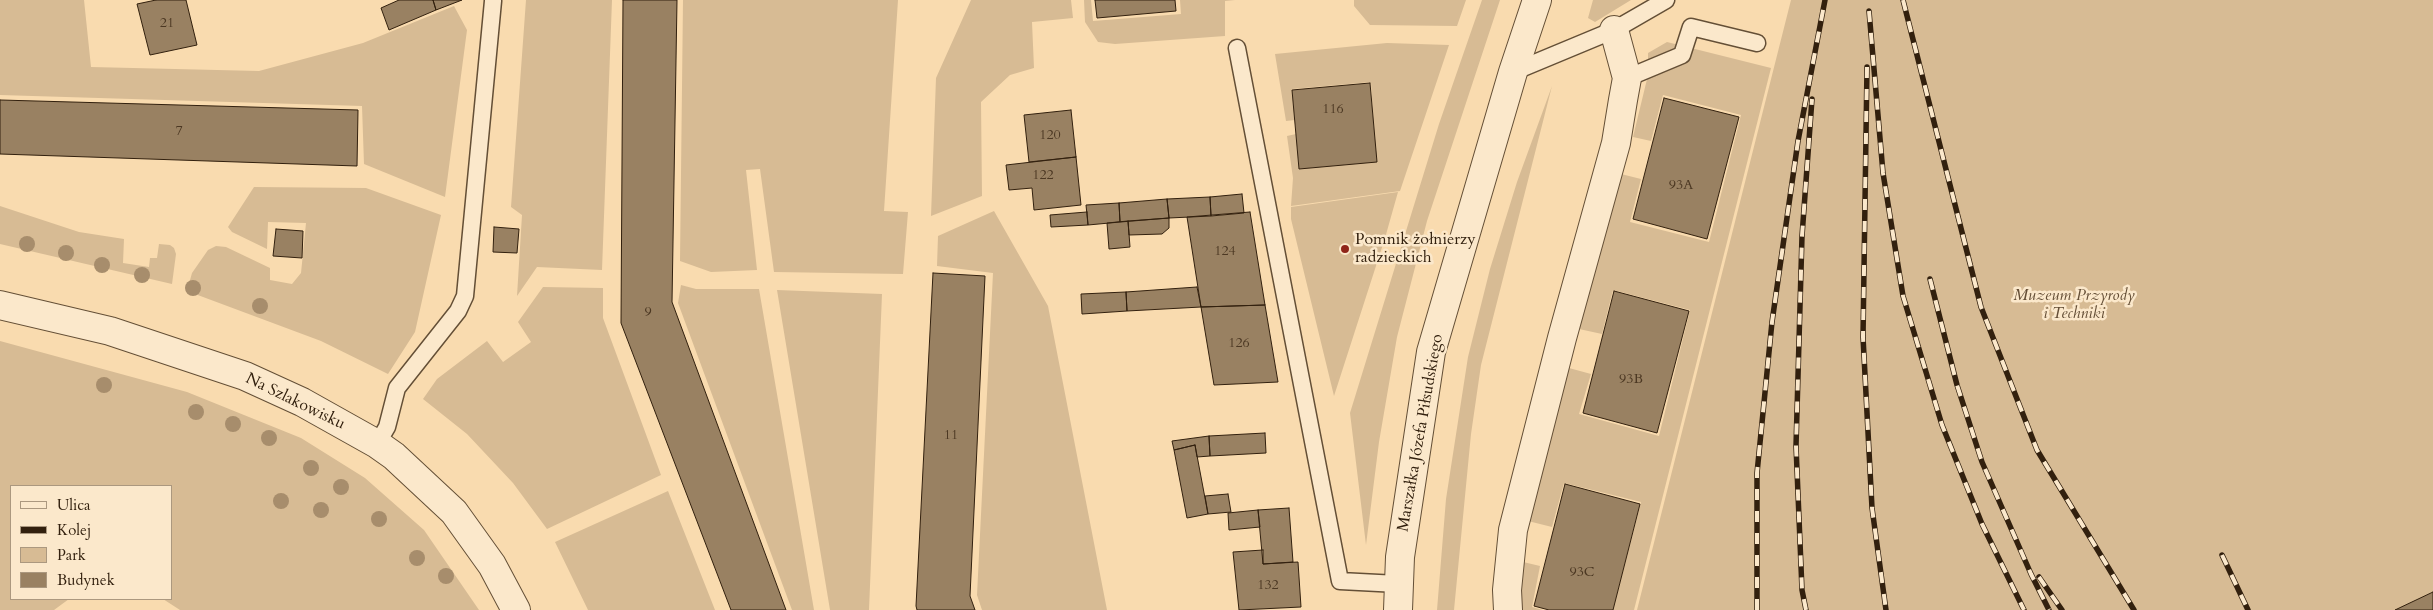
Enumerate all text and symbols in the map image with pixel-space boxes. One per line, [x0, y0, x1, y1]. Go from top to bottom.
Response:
house number: 21 [160, 16, 174, 32]
house number: 116 [1322, 102, 1344, 118]
house number: 7 [175, 124, 183, 140]
house number: 120 [1039, 128, 1061, 144]
house number: 122 [1032, 168, 1054, 184]
house number: 93A [1669, 178, 1693, 194]
place label: Pomnik żołnierzy radzieckich [1355, 230, 1476, 268]
marker: Pomnik żołnierzy radzieckich [1339, 243, 1351, 255]
house number: 124 [1214, 244, 1236, 260]
park label: Muzeum Przyrody i Techniki [2013, 286, 2135, 324]
house number: 9 [644, 305, 652, 321]
street label: Marszałka Józefa Piłsudskiego [1394, 333, 1448, 533]
house number: 126 [1228, 336, 1250, 352]
street label: Na Szlakowisku [242, 370, 348, 434]
house number: 93B [1619, 372, 1643, 388]
house number: 11 [944, 428, 958, 444]
legend [10, 485, 172, 600]
text: Ulica [57, 495, 91, 515]
text: Kolej [57, 520, 91, 540]
text: Park [57, 545, 86, 565]
house number: 93C [1569, 565, 1595, 581]
text: Budynek [57, 570, 115, 590]
house number: 132 [1257, 578, 1279, 594]

